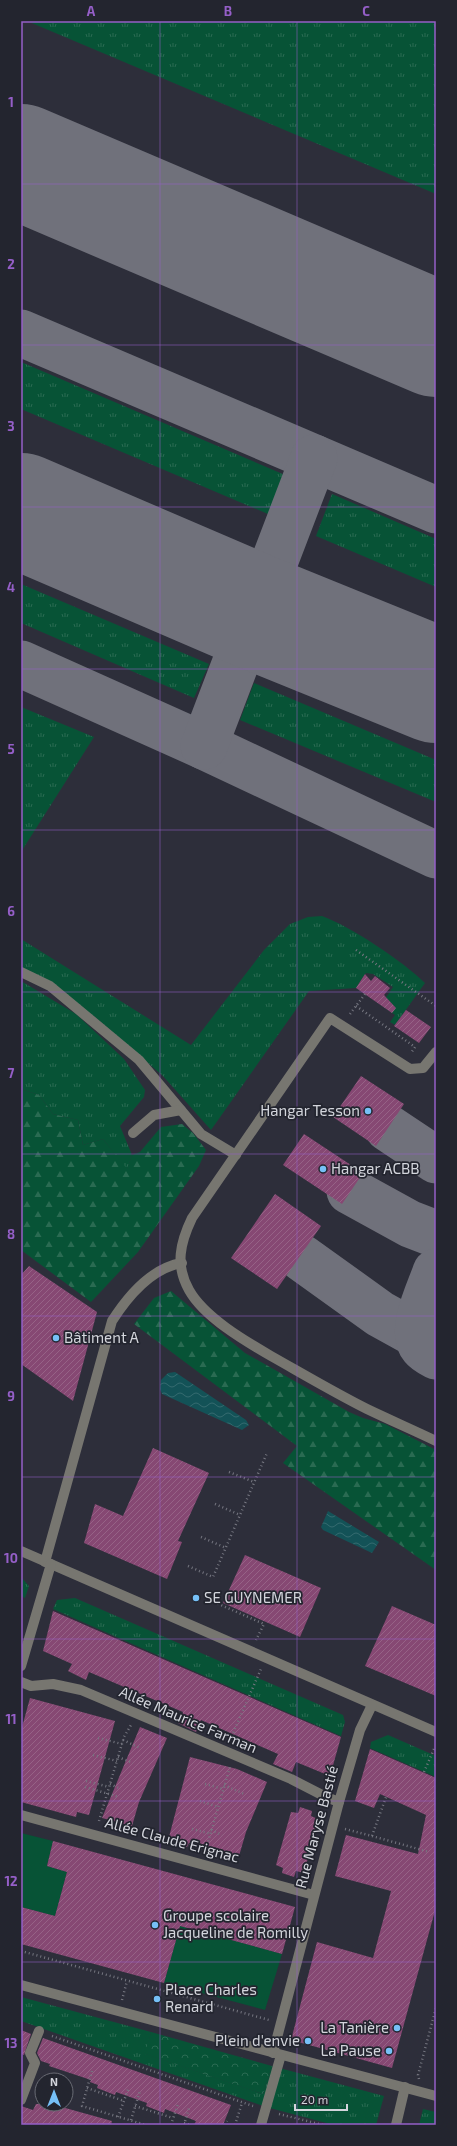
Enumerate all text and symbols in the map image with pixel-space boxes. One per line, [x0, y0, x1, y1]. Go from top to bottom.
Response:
text: A [87, 3, 96, 19]
text: B [224, 3, 232, 19]
text: C [362, 3, 370, 19]
text: 1 [8, 94, 14, 110]
text: 2 [7, 256, 15, 272]
text: 3 [7, 418, 15, 434]
text: 4 [7, 579, 15, 595]
text: 5 [7, 741, 15, 757]
text: 6 [7, 903, 15, 919]
text: 7 [8, 1065, 15, 1081]
place label: Hangar Tesson [260, 1101, 360, 1119]
marker: Hangar Tesson [363, 1106, 373, 1116]
place label: Hangar ACBB [331, 1159, 420, 1177]
marker: Hangar ACBB [318, 1164, 328, 1174]
text: 8 [7, 1226, 15, 1242]
place label: Bâtiment A [64, 1328, 140, 1346]
marker: Bâtiment A [51, 1333, 61, 1343]
text: 9 [7, 1388, 15, 1404]
text: 10 [4, 1550, 18, 1566]
place label: SE GUYNEMER [204, 1588, 302, 1606]
marker: SE GUYNEMER [191, 1593, 201, 1603]
street label: Allée Maurice Farman [117, 1682, 260, 1756]
text: 11 [5, 1711, 17, 1727]
street label: Rue Maryse Bastié [291, 1763, 341, 1890]
street label: Allée Claude Erignac [103, 1812, 241, 1866]
text: 12 [4, 1873, 18, 1889]
place label: Groupe scolaire Jacqueline de Romilly [163, 1906, 308, 1941]
marker: Groupe scolaire Jacqueline de Romilly [150, 1920, 160, 1930]
place label: Place Charles Renard [165, 1980, 257, 2015]
marker: Place Charles Renard [152, 1994, 162, 2004]
place label: La Tanière [320, 2018, 389, 2036]
marker: La Tanière [392, 2023, 402, 2033]
place label: Plein d'envie [215, 2031, 300, 2049]
text: 13 [5, 2035, 18, 2051]
marker: Plein d'envie [303, 2036, 313, 2046]
place label: La Pause [320, 2041, 381, 2059]
marker: La Pause [384, 2046, 394, 2056]
north arrow [34, 2072, 74, 2112]
text: N [50, 2075, 58, 2088]
scale bar [295, 2086, 347, 2112]
text: 20 m [301, 2092, 328, 2106]

